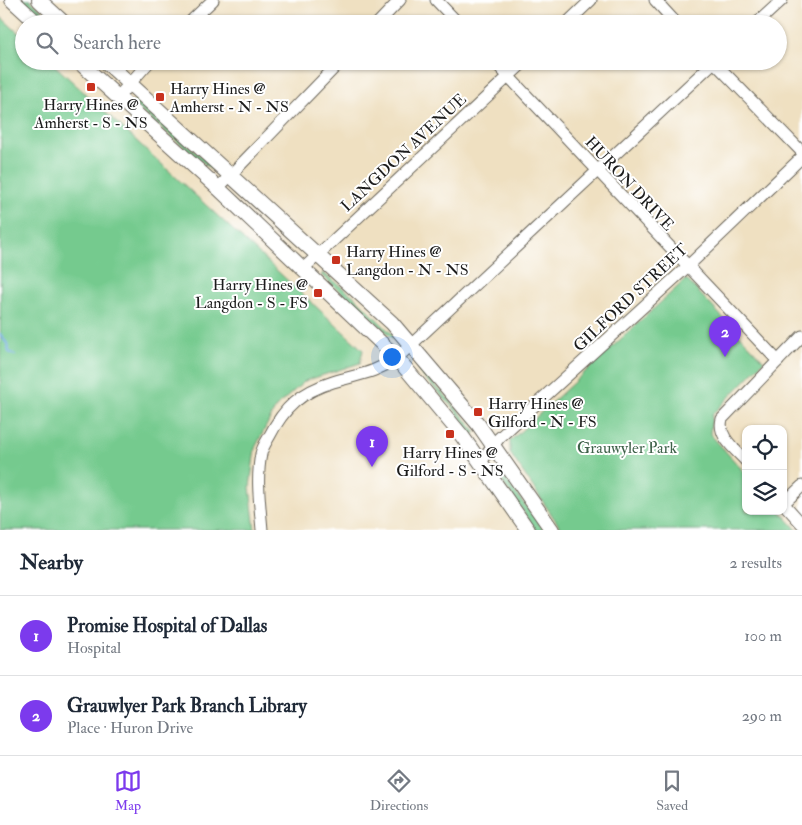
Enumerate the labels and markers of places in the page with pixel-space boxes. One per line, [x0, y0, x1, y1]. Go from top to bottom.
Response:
place label: Harry Hines @ Amherst - N - NS [169, 79, 289, 117]
marker: Harry Hines @ Amherst - S - NS [85, 81, 97, 93]
marker: Harry Hines @ Amherst - N - NS [154, 91, 166, 103]
place label: Harry Hines @ Amherst - S - NS [33, 95, 148, 133]
place label: Harry Hines @ Langdon - N - NS [346, 242, 469, 280]
marker: Harry Hines @ Langdon - N - NS [330, 254, 342, 266]
place label: Harry Hines @ Langdon - S - FS [195, 275, 308, 313]
marker: Harry Hines @ Langdon - S - FS [312, 287, 324, 299]
pin: 2 [709, 316, 741, 357]
place label: Harry Hines @ Gilford - N - FS [488, 394, 597, 432]
marker: Harry Hines @ Gilford - N - FS [472, 406, 484, 418]
pin: 1 [356, 426, 388, 467]
marker: Harry Hines @ Gilford - S - NS [444, 428, 456, 440]
place label: Harry Hines @ Gilford - S - NS [396, 443, 504, 481]

